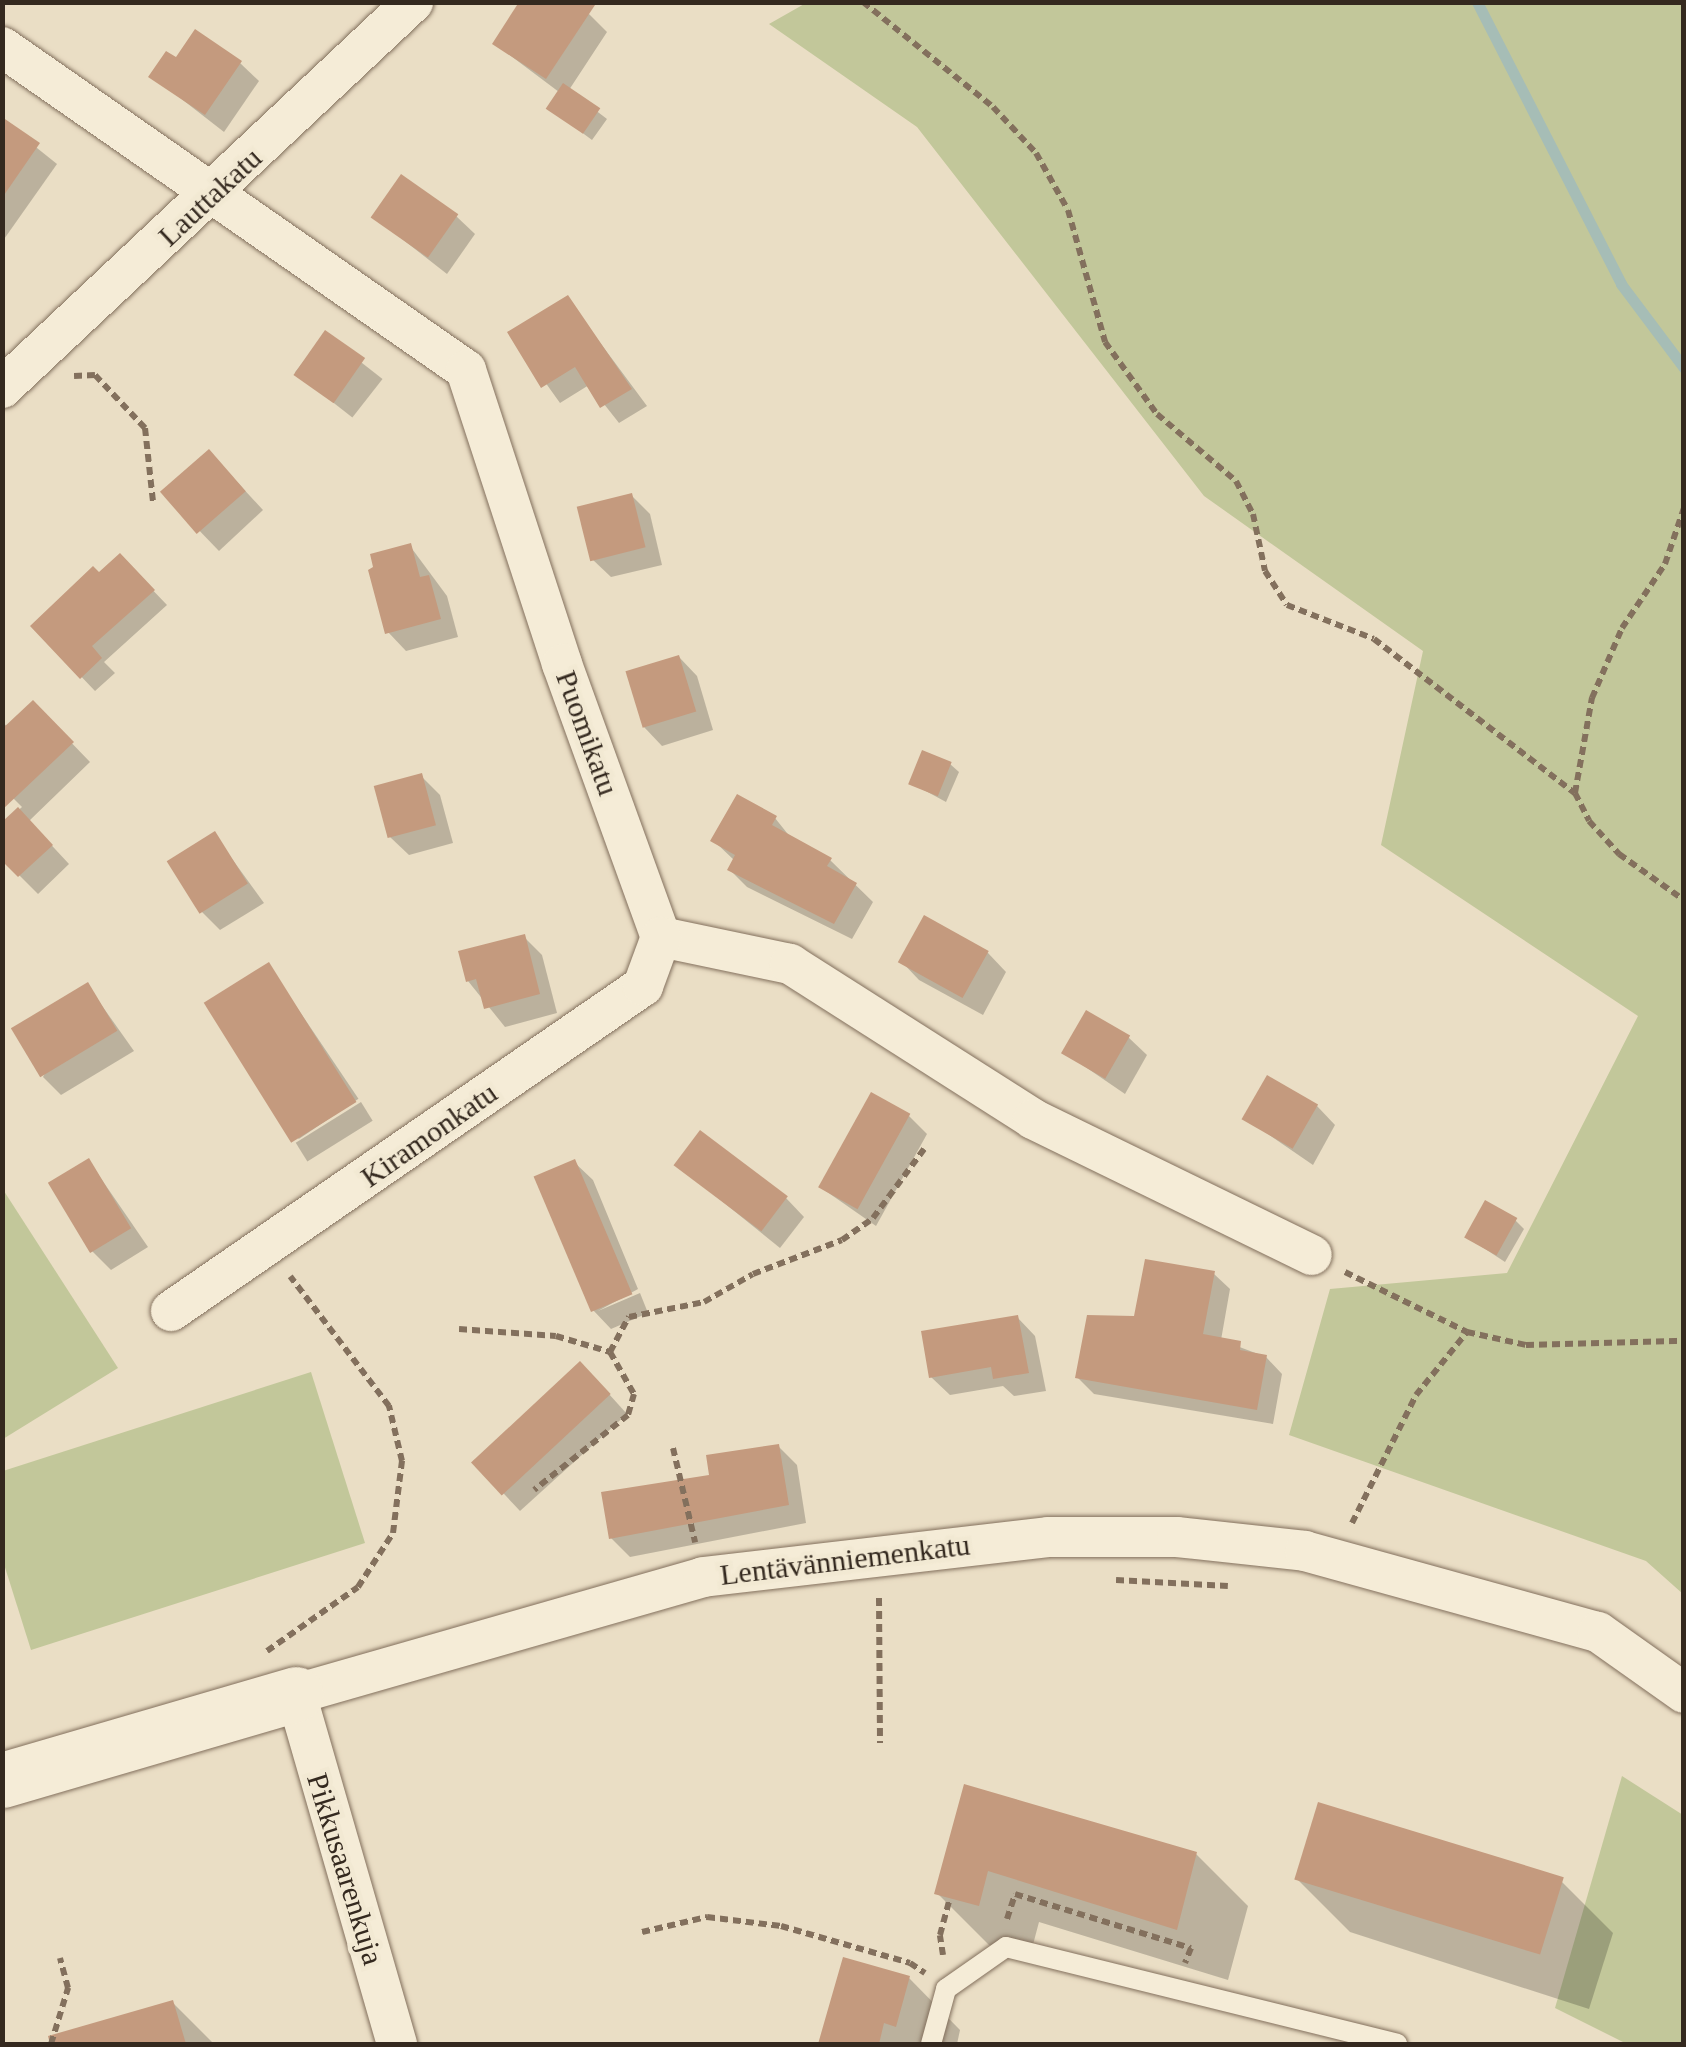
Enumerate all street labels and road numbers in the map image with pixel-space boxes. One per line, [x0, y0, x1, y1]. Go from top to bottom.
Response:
street label: Lauttakatu [151, 140, 269, 254]
street label: Puomikatu [548, 666, 626, 800]
street label: Kiramonkatu [354, 1075, 504, 1195]
street label: Lentävänniemenkatu [718, 1527, 972, 1593]
street label: Pikkusaarenkuja [299, 1769, 391, 1969]

